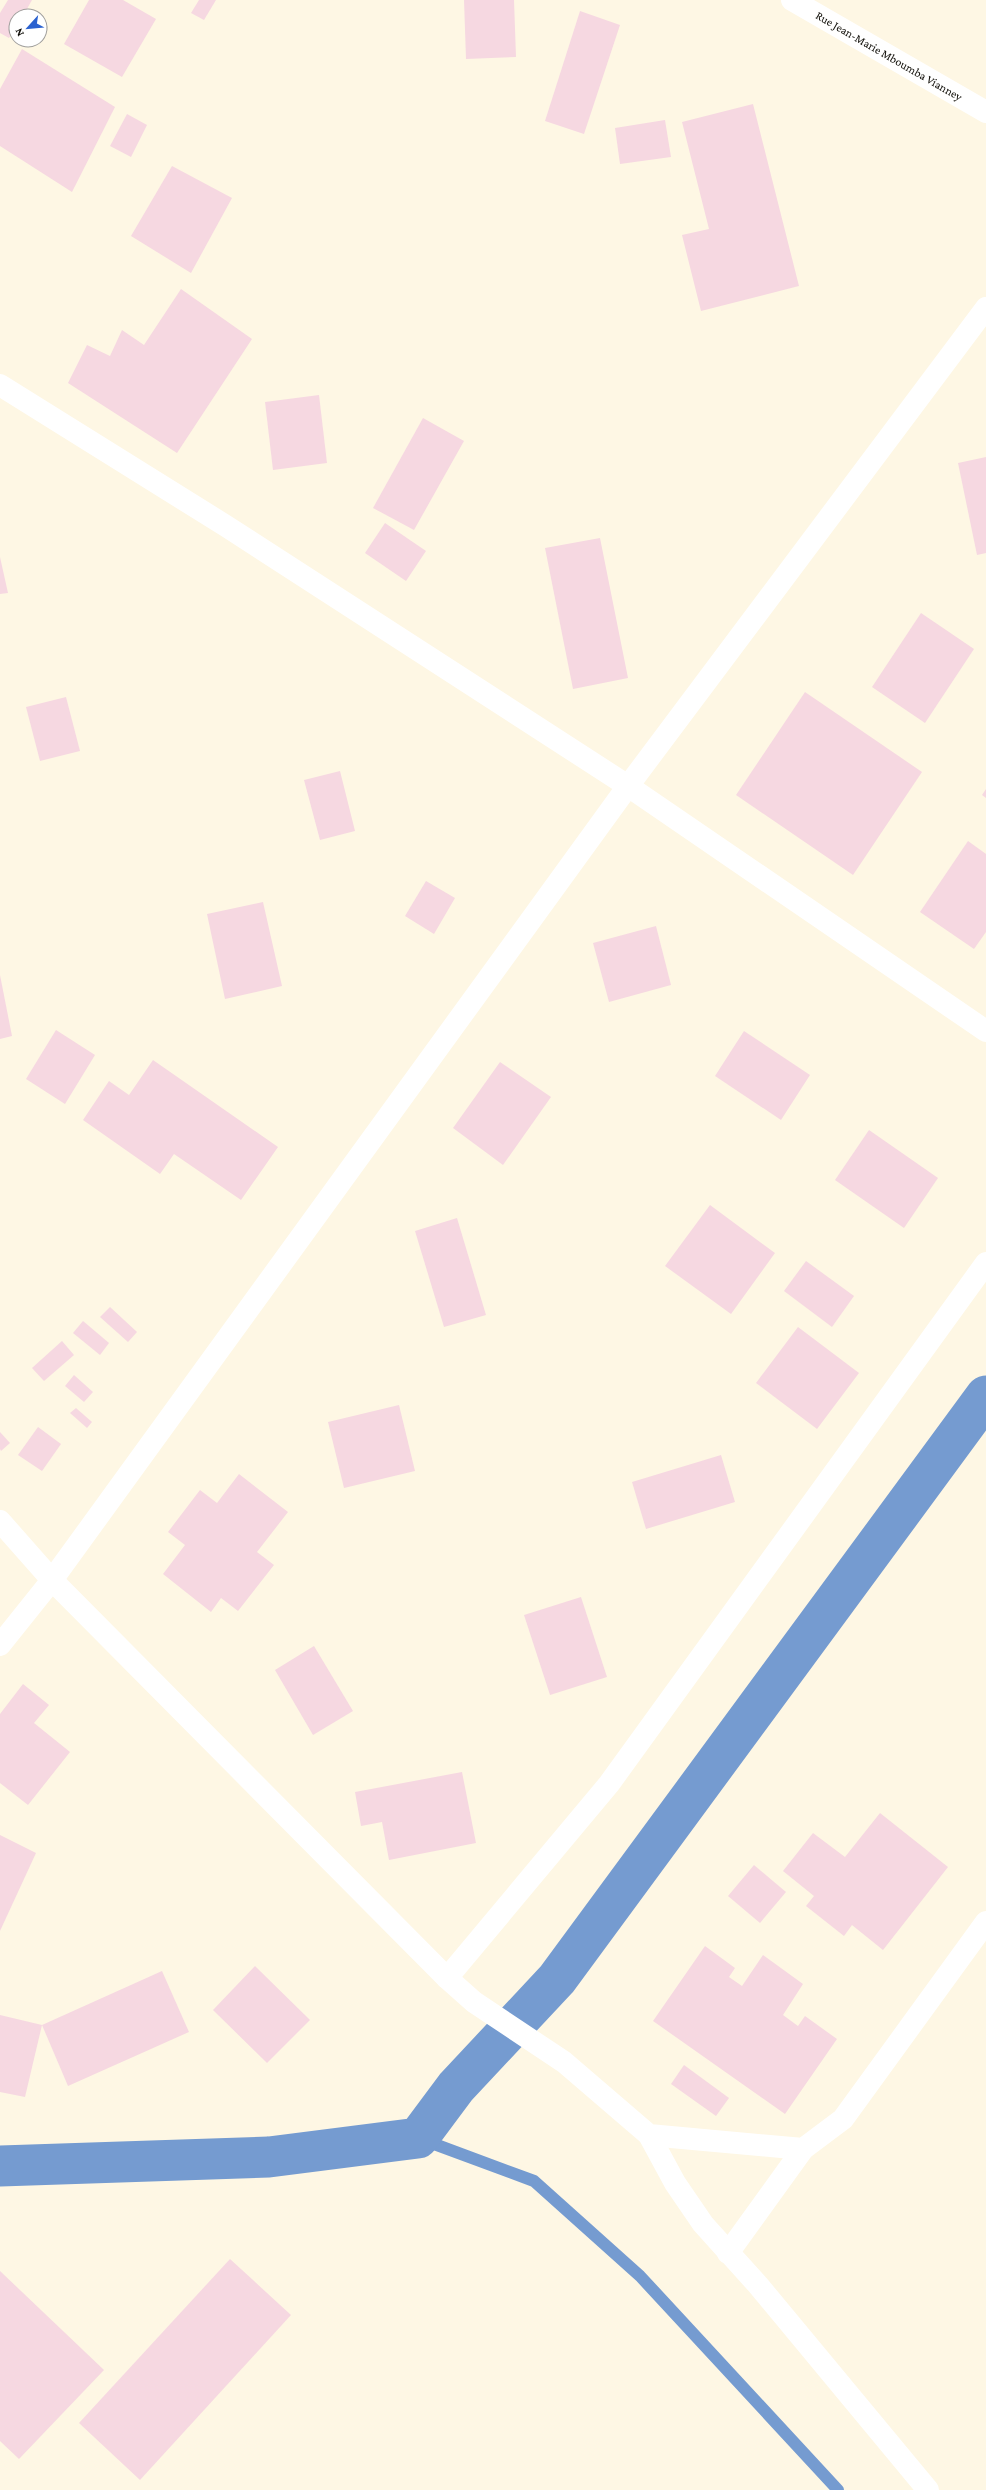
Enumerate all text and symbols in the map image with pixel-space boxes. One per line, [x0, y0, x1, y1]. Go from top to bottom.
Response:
north arrow [8, 8, 48, 48]
street label: Rue Jean-Marie Mboumba Vianney [813, 8, 965, 104]
text: N [12, 26, 26, 39]

